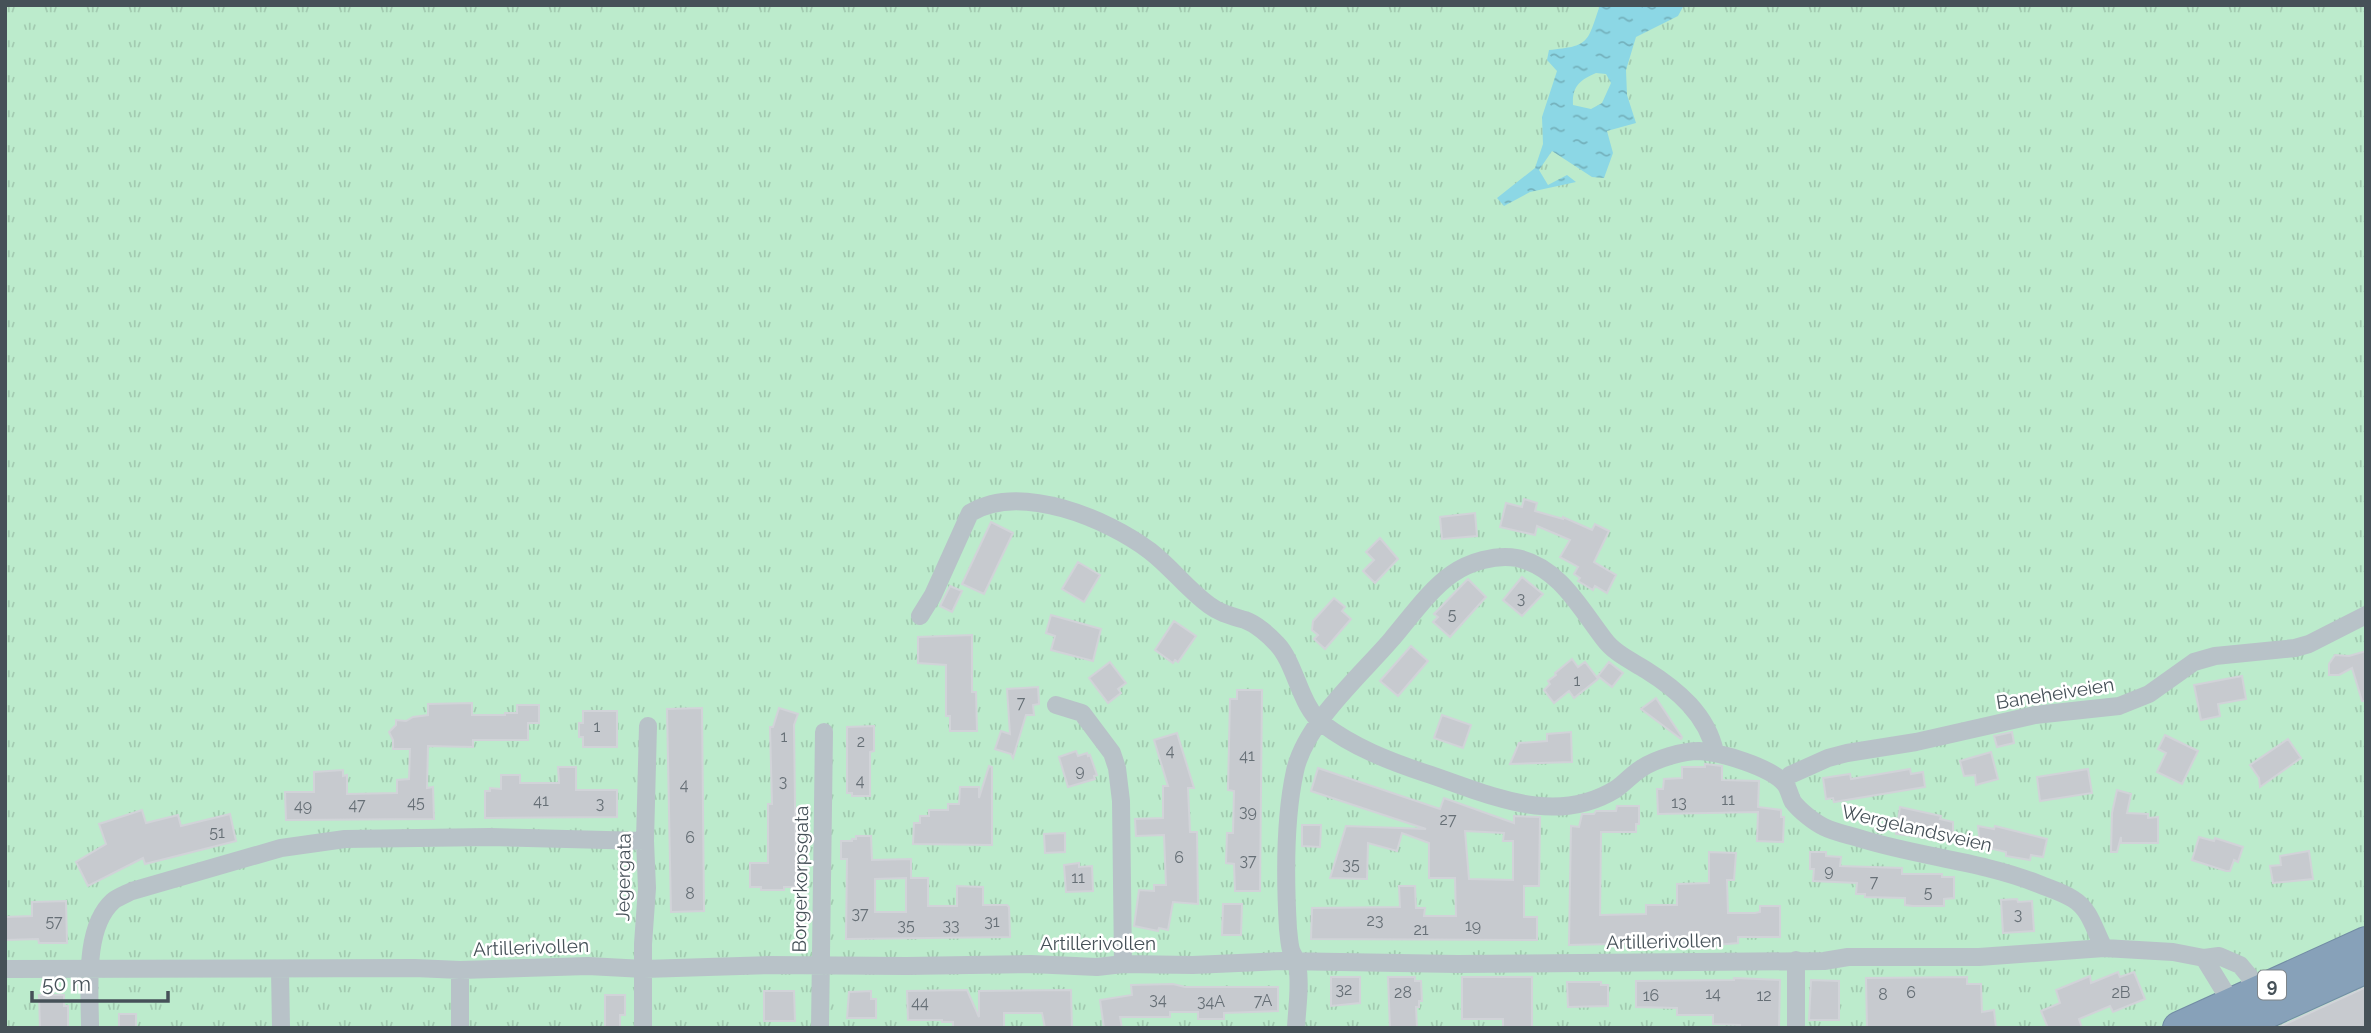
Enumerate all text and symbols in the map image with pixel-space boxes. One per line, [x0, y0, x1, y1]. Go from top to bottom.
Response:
house number: 3 [1517, 589, 1525, 608]
house number: 5 [1448, 605, 1457, 624]
house number: 1 [1574, 671, 1581, 690]
street label: Baneheiveien [1995, 673, 2115, 713]
house number: 7 [1017, 693, 1026, 712]
house number: 1 [594, 717, 601, 736]
house number: 1 [781, 727, 788, 746]
house number: 2 [857, 732, 865, 751]
house number: 4 [1166, 741, 1175, 760]
house number: 41 [1239, 746, 1255, 765]
house number: 9 [1075, 761, 1085, 780]
house number: 4 [856, 771, 865, 790]
house number: 3 [779, 772, 787, 791]
house number: 4 [680, 775, 689, 794]
house number: 11 [1721, 790, 1735, 809]
house number: 41 [533, 791, 549, 810]
house number: 45 [407, 793, 425, 812]
house number: 13 [1671, 793, 1687, 812]
house number: 3 [596, 794, 604, 813]
house number: 47 [348, 795, 366, 814]
house number: 49 [294, 796, 312, 815]
street label: Wergelandsveien [1840, 800, 1994, 856]
house number: 39 [1239, 802, 1257, 821]
street label: Borgerkorpsgata [788, 805, 812, 953]
house number: 27 [1440, 810, 1457, 829]
house number: 51 [209, 823, 225, 842]
house number: 6 [685, 828, 695, 847]
street label: Jegergata [611, 833, 635, 921]
house number: 6 [1174, 848, 1184, 867]
house number: 37 [1239, 851, 1257, 870]
house number: 35 [1342, 855, 1360, 874]
house number: 9 [1824, 861, 1834, 880]
house number: 11 [1071, 868, 1085, 887]
house number: 7 [1870, 872, 1879, 891]
house number: 5 [1924, 883, 1933, 902]
house number: 8 [685, 884, 695, 903]
house number: 37 [851, 904, 869, 923]
house number: 3 [2014, 905, 2022, 924]
house number: 23 [1367, 911, 1383, 930]
house number: 57 [45, 912, 63, 931]
house number: 31 [984, 912, 1000, 931]
house number: 35 [897, 916, 915, 935]
house number: 33 [942, 916, 960, 935]
house number: 19 [1465, 916, 1481, 935]
house number: 21 [1413, 920, 1429, 939]
street label: Artillerivollen [1606, 929, 1722, 953]
street label: Artillerivollen [1040, 932, 1156, 954]
street label: Artillerivollen [473, 934, 589, 960]
scale bar [32, 960, 168, 1004]
road number: 9 [2258, 970, 2286, 1000]
text: 50 m [42, 971, 91, 996]
house number: 32 [1336, 980, 1352, 999]
house number: 28 [1394, 983, 1412, 1002]
house number: 6 [1906, 983, 1916, 1002]
house number: 2B [2112, 983, 2131, 1002]
house number: 14 [1705, 984, 1721, 1003]
house number: 8 [1878, 985, 1888, 1004]
house number: 16 [1643, 986, 1659, 1005]
house number: 12 [1756, 986, 1772, 1005]
house number: 34 [1149, 990, 1167, 1009]
house number: 7A [1254, 991, 1273, 1010]
house number: 34A [1197, 992, 1225, 1011]
house number: 44 [911, 993, 929, 1012]

